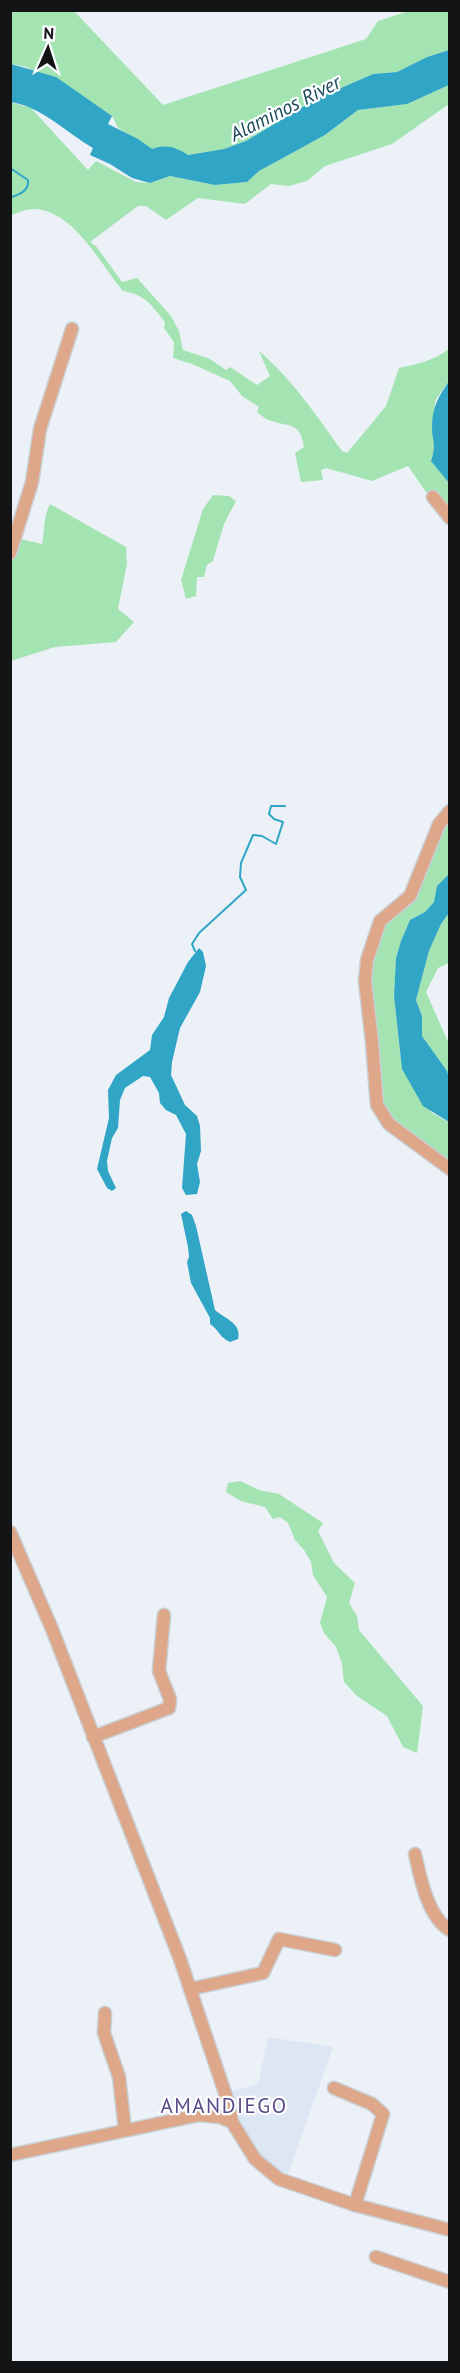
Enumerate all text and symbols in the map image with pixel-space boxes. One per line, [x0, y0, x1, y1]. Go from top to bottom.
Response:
north arrow [18, 18, 78, 78]
text: N [43, 23, 55, 43]
water label: Alaminos River [224, 68, 346, 148]
district label: AMANDIEGO [160, 2092, 288, 2119]

